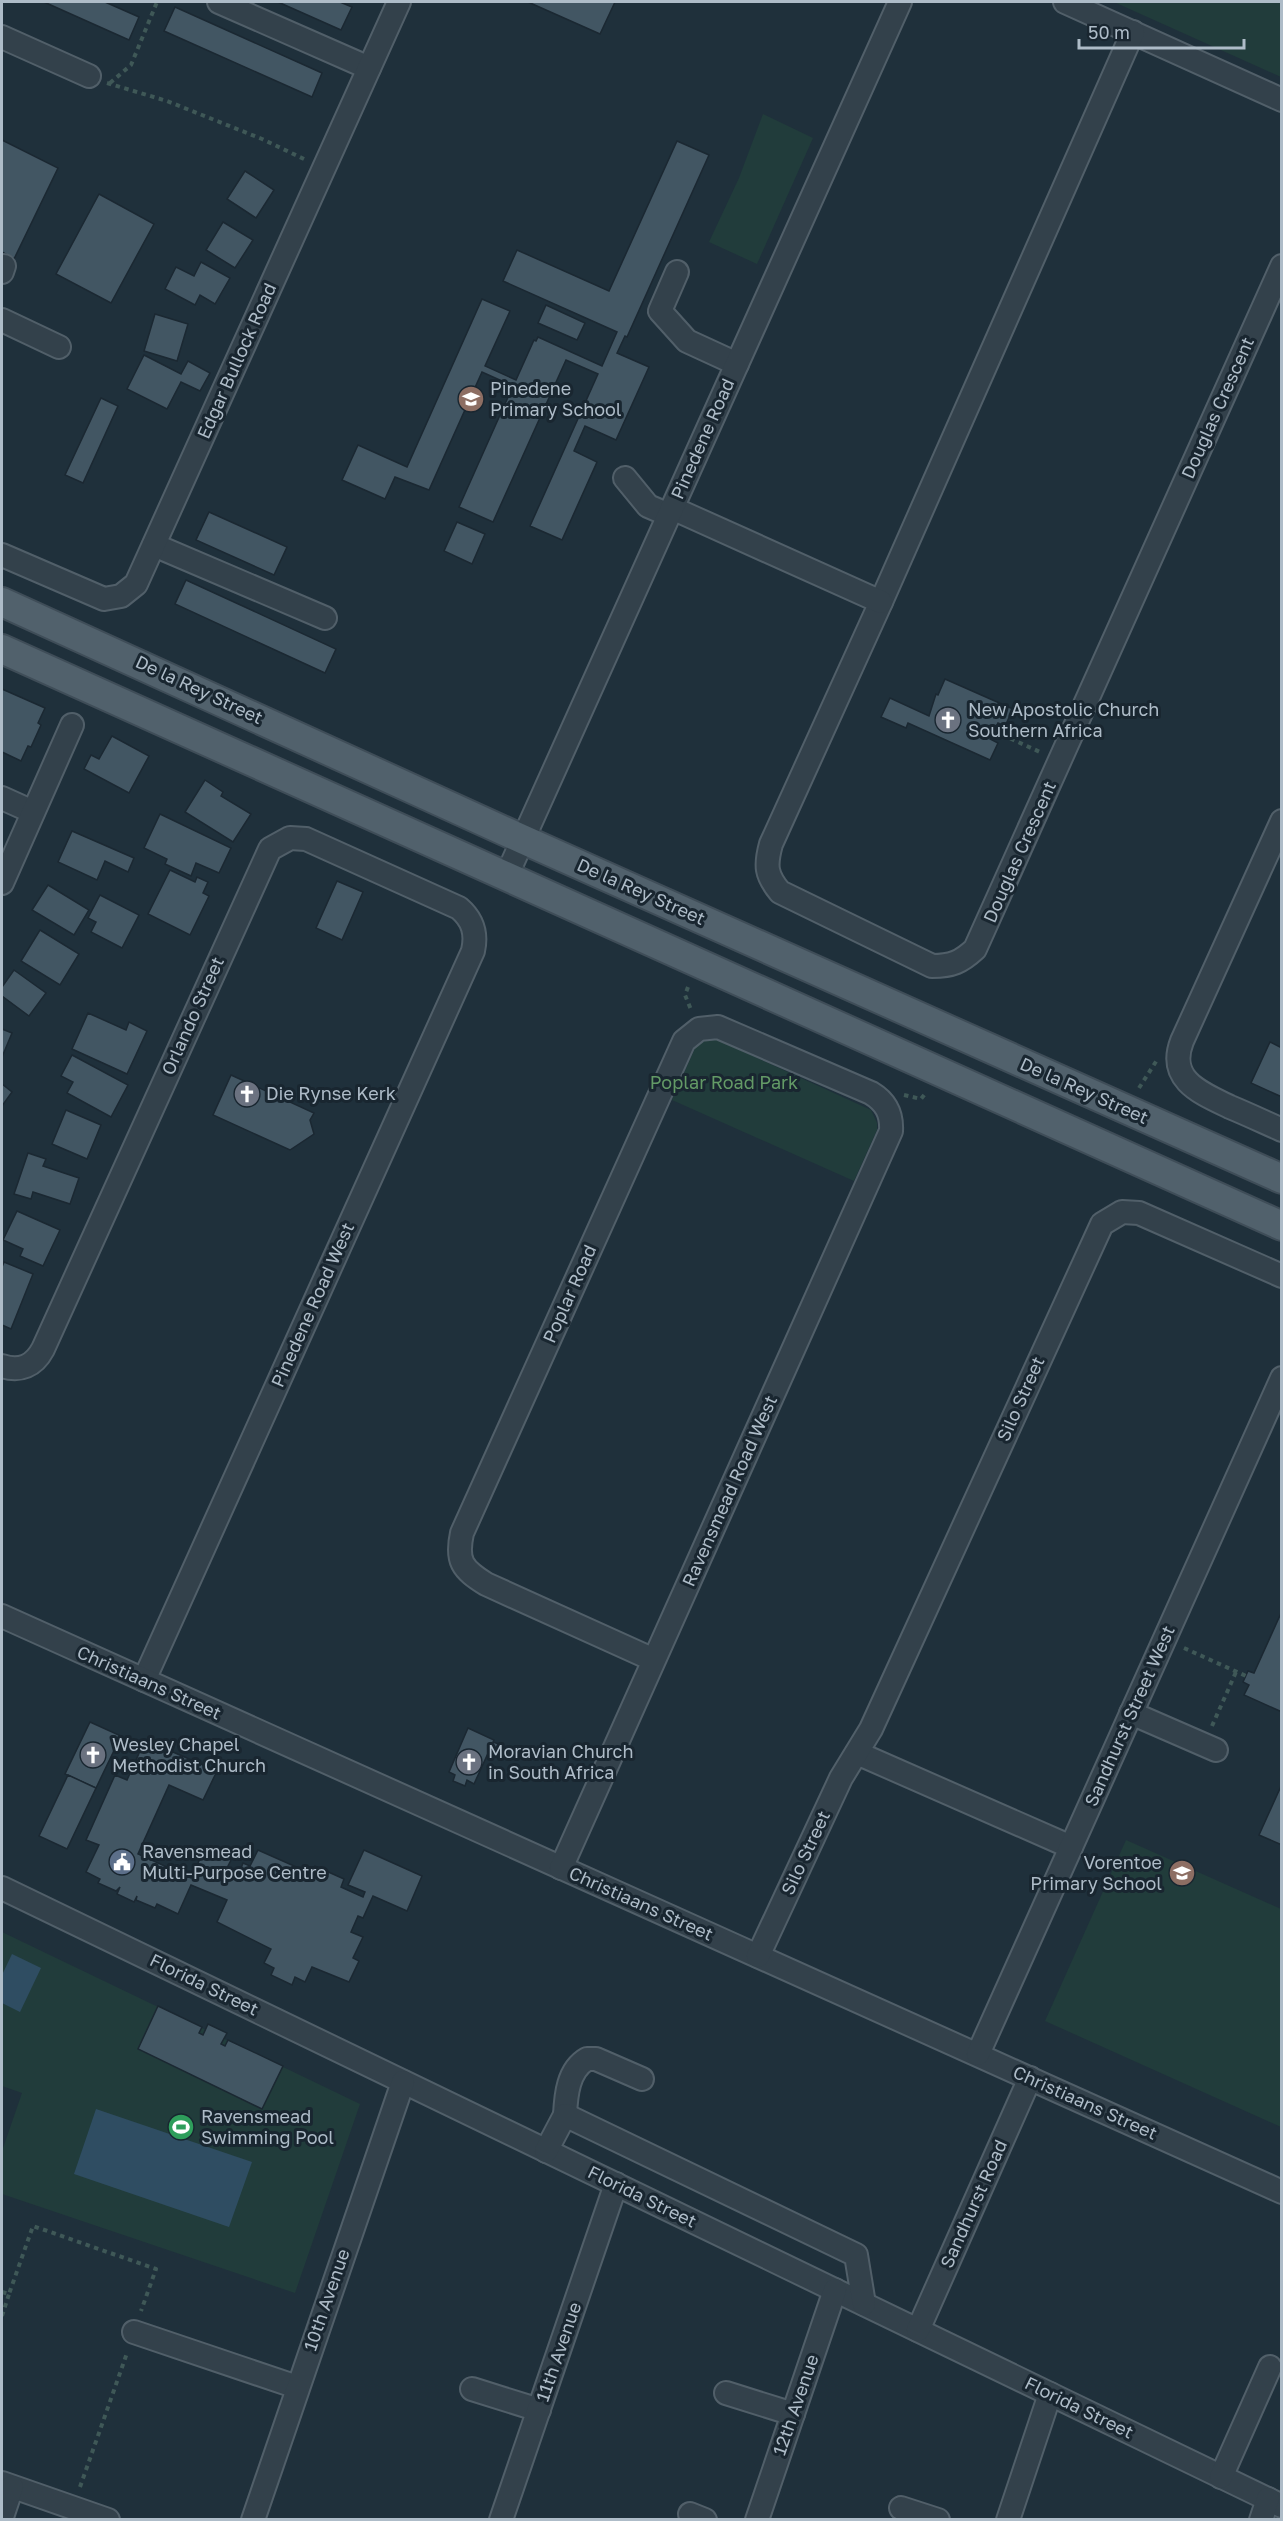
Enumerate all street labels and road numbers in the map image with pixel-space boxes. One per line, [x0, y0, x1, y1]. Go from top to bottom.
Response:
street label: Edgar Bullock Road [192, 279, 280, 442]
street label: Douglas Crescent [1176, 333, 1258, 482]
street label: Pinedene Road [666, 375, 739, 502]
street label: De la Rey Street [132, 650, 267, 728]
street label: Douglas Crescent [978, 777, 1060, 926]
street label: De la Rey Street [574, 853, 709, 929]
street label: Orlando Street [156, 953, 228, 1078]
street label: De la Rey Street [1017, 1052, 1152, 1128]
street label: Pinedene Road West [266, 1219, 358, 1390]
street label: Poplar Road [538, 1241, 600, 1346]
street label: Silo Street [992, 1353, 1049, 1444]
street label: Ravensmead Road West [677, 1392, 781, 1590]
street label: Sandhurst Street West [1079, 1622, 1179, 1809]
street label: Christiaans Street [74, 1640, 225, 1724]
street label: Silo Street [776, 1807, 834, 1898]
street label: Christiaans Street [566, 1861, 717, 1945]
street label: Florida Street [147, 1948, 262, 2020]
street label: Christiaans Street [1010, 2060, 1161, 2144]
street label: Sandhurst Road [935, 2136, 1011, 2271]
street label: Florida Street [585, 2160, 700, 2232]
street label: 10th Avenue [298, 2246, 354, 2353]
street label: 11th Avenue [531, 2299, 585, 2404]
street label: 12th Avenue [767, 2351, 823, 2458]
street label: Florida Street [1022, 2371, 1137, 2443]

